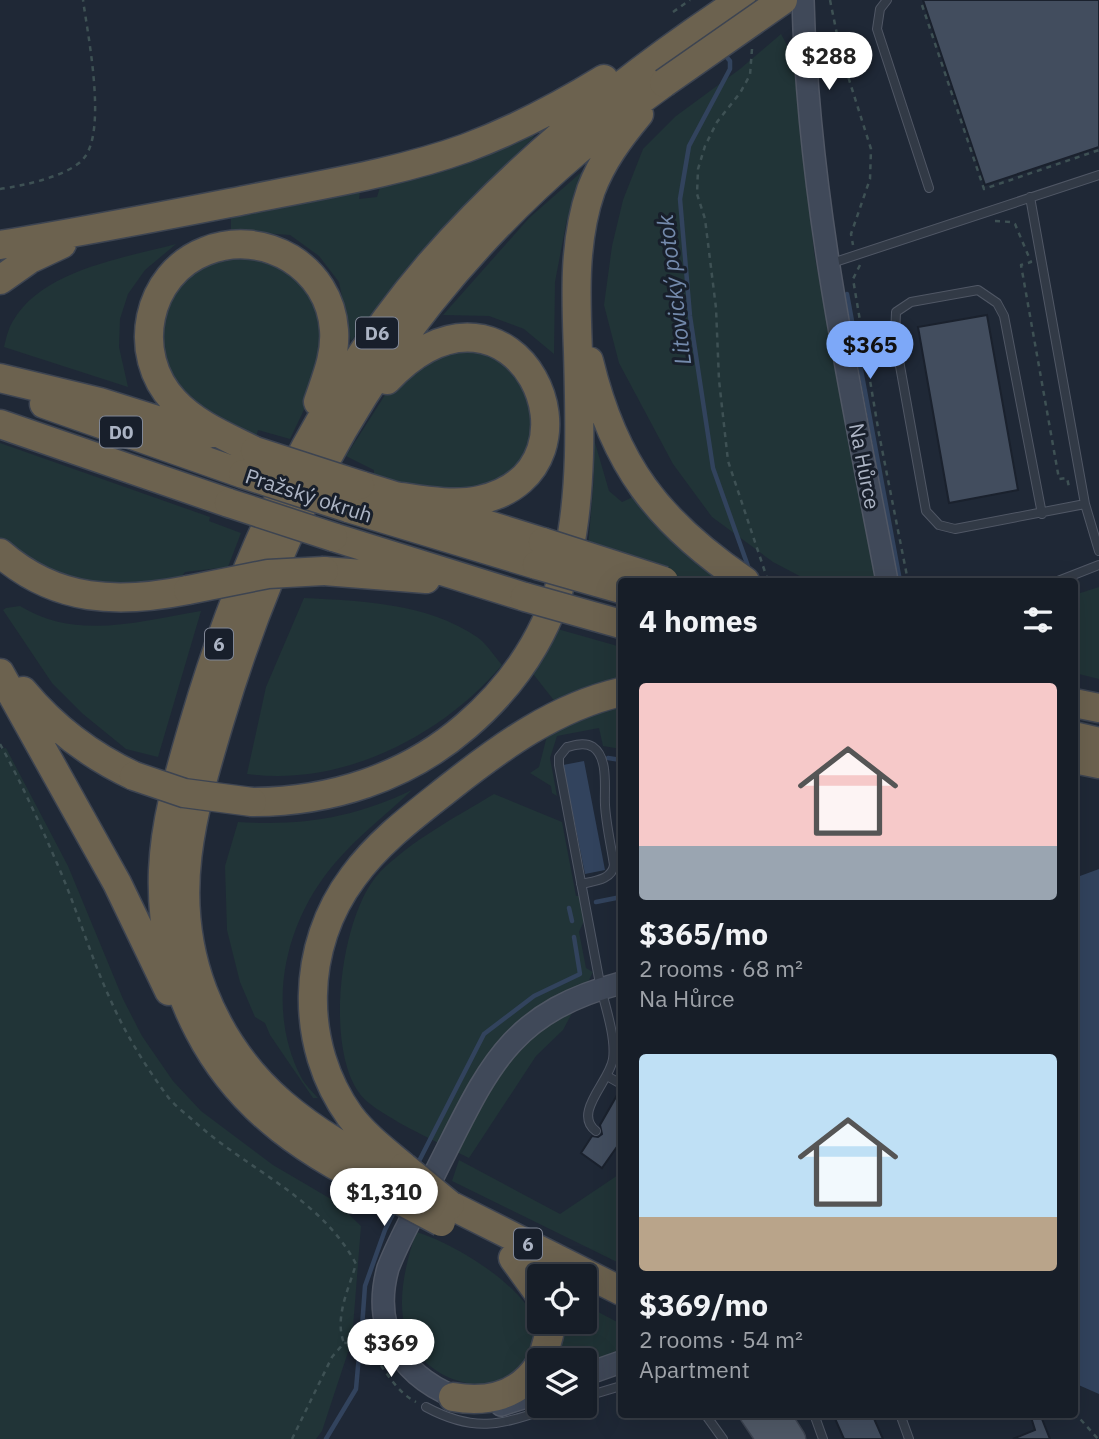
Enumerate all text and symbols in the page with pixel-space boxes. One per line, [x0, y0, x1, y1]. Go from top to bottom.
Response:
pin: $288 [788, 32, 870, 92]
text: $288 [801, 40, 857, 70]
water label: Litovický potok [649, 212, 697, 367]
road number: D6 [356, 318, 398, 348]
pin: $365 [829, 322, 911, 381]
text: $365 [842, 329, 898, 359]
road number: D0 [100, 416, 142, 448]
street label: Na Hůrce [843, 420, 887, 512]
street label: Pražský okruh [242, 461, 376, 529]
text: 4 homes [639, 601, 758, 640]
icon: filters [1019, 601, 1057, 639]
road number: 6 [205, 628, 233, 660]
icon: home [785, 728, 911, 854]
text: $365/mo [639, 914, 768, 953]
text: 2 rooms · 68 m² [639, 953, 803, 983]
text: Na Hůrce [639, 983, 735, 1013]
icon: home [785, 1099, 911, 1225]
pin: $1,310 [327, 1168, 441, 1228]
text: $1,310 [346, 1176, 422, 1206]
road number: 6 [514, 1228, 542, 1260]
map controls [527, 1264, 597, 1418]
button: locate [527, 1264, 597, 1334]
text: $369/mo [639, 1285, 768, 1324]
pin: $369 [350, 1320, 432, 1379]
text: 2 rooms · 54 m² [639, 1324, 803, 1354]
text: $369 [363, 1327, 419, 1357]
button: layers [527, 1348, 597, 1418]
text: Apartment [639, 1354, 750, 1384]

